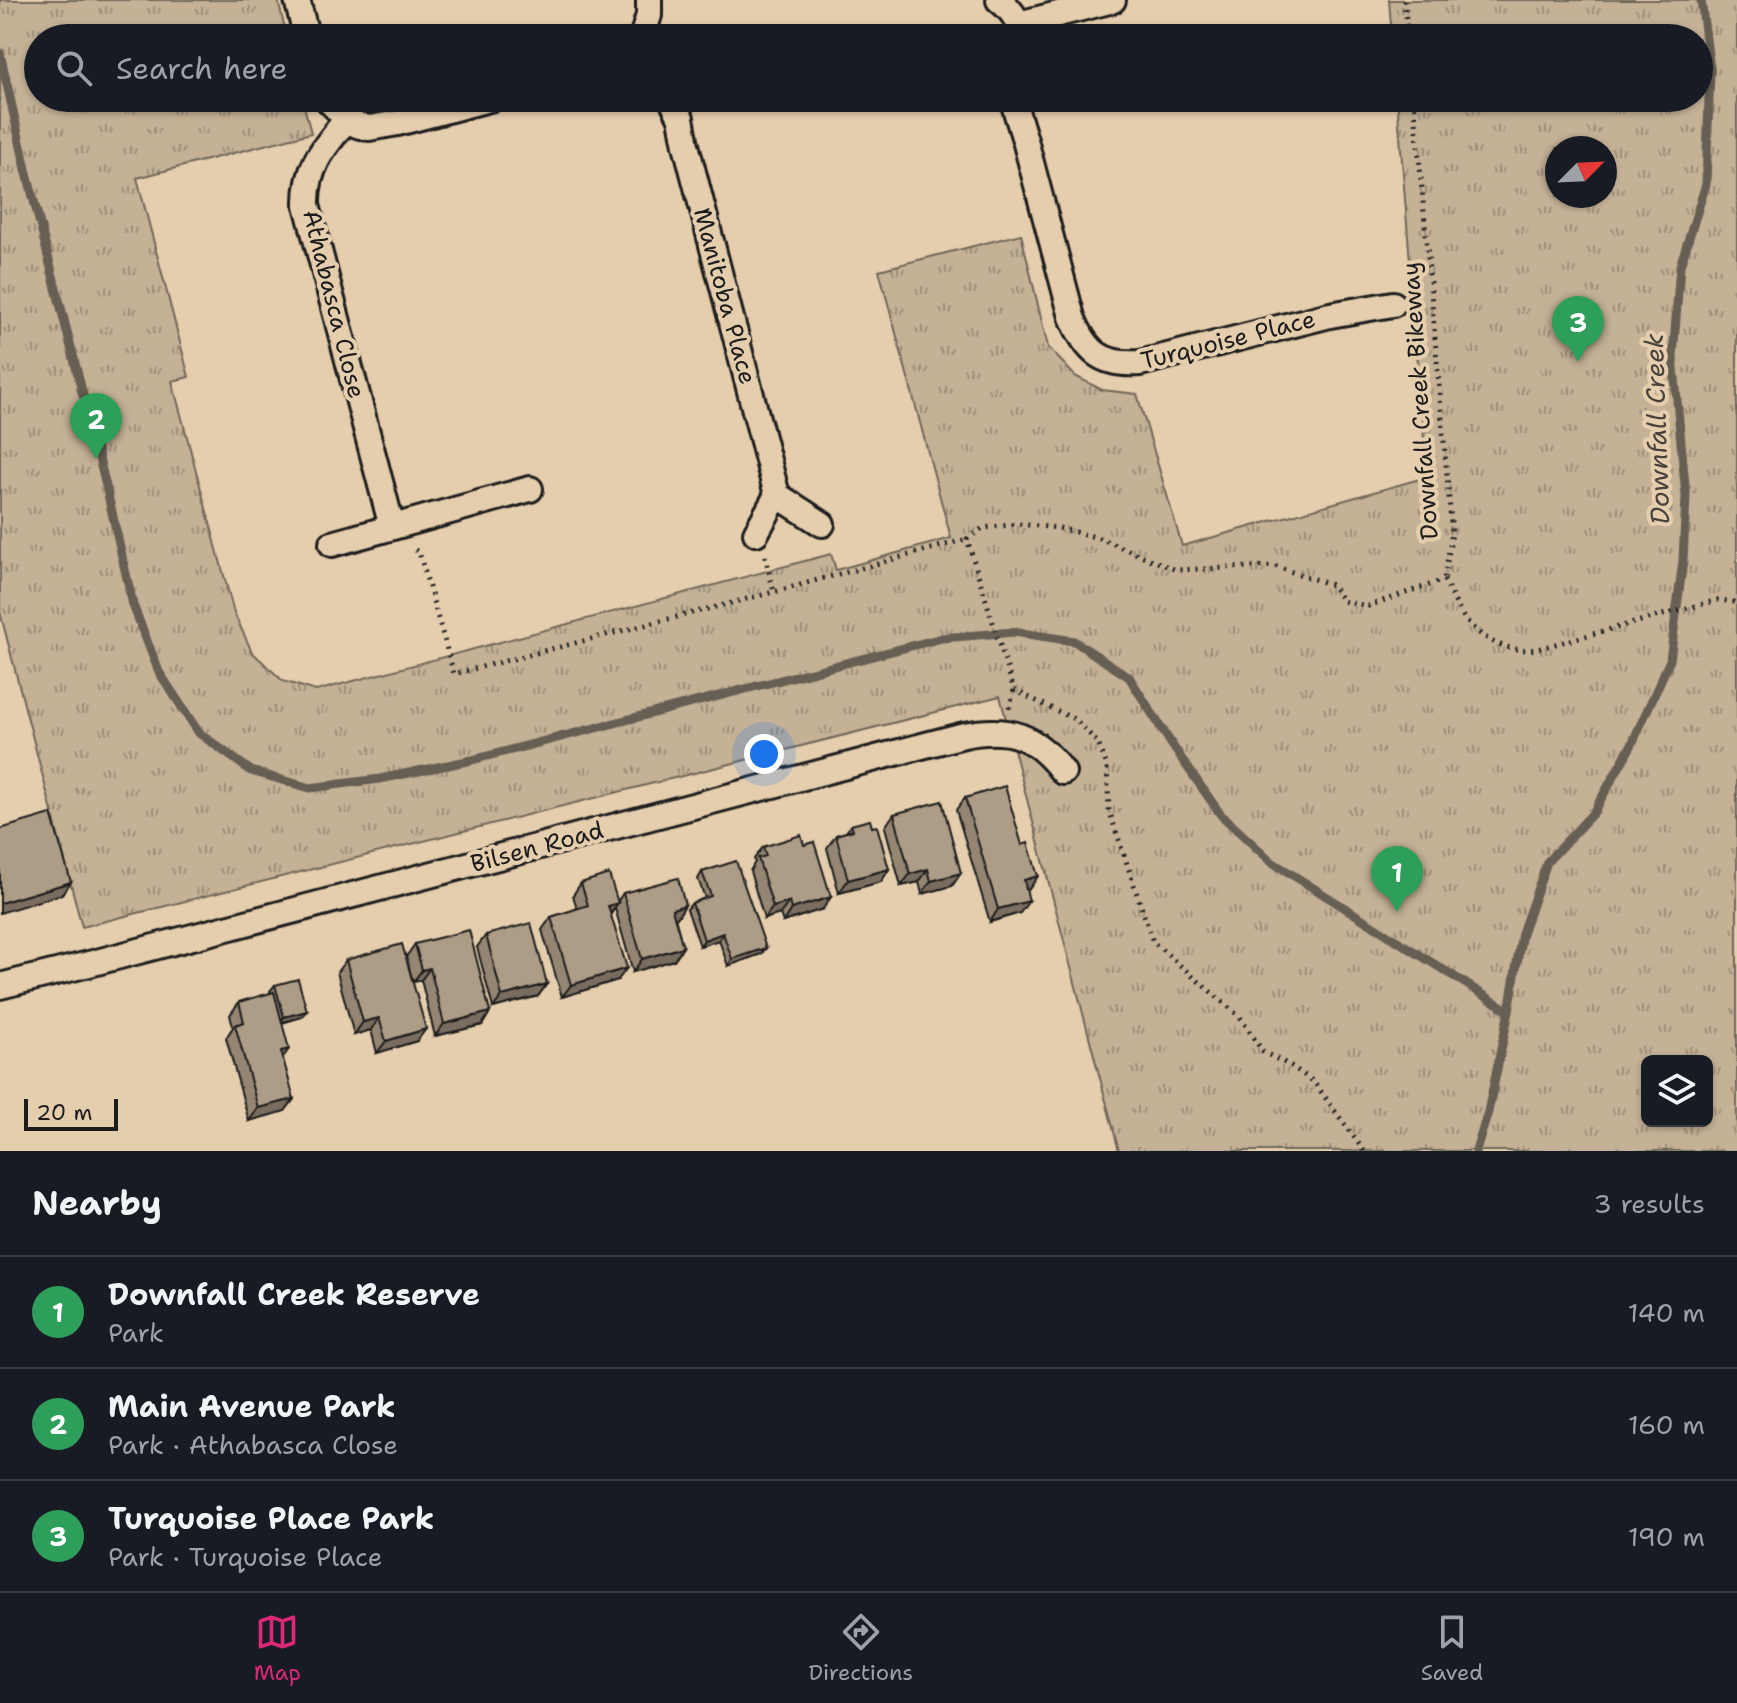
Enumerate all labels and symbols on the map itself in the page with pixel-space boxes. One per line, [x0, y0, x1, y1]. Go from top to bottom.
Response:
north arrow [1545, 136, 1617, 208]
street label: Manitoba Place [686, 204, 764, 388]
street label: Athabasca Close [295, 206, 373, 402]
street label: Downfall Creek Bikeway [1394, 261, 1446, 541]
pin: 3 [1552, 296, 1604, 362]
street label: Turquoise Place [1137, 303, 1319, 377]
water label: Downfall Creek [1636, 333, 1677, 525]
pin: 2 [70, 393, 122, 459]
your location [744, 734, 784, 774]
street label: Bilsen Road [467, 814, 607, 880]
pin: 1 [1371, 846, 1423, 912]
scale bar [24, 1095, 118, 1131]

